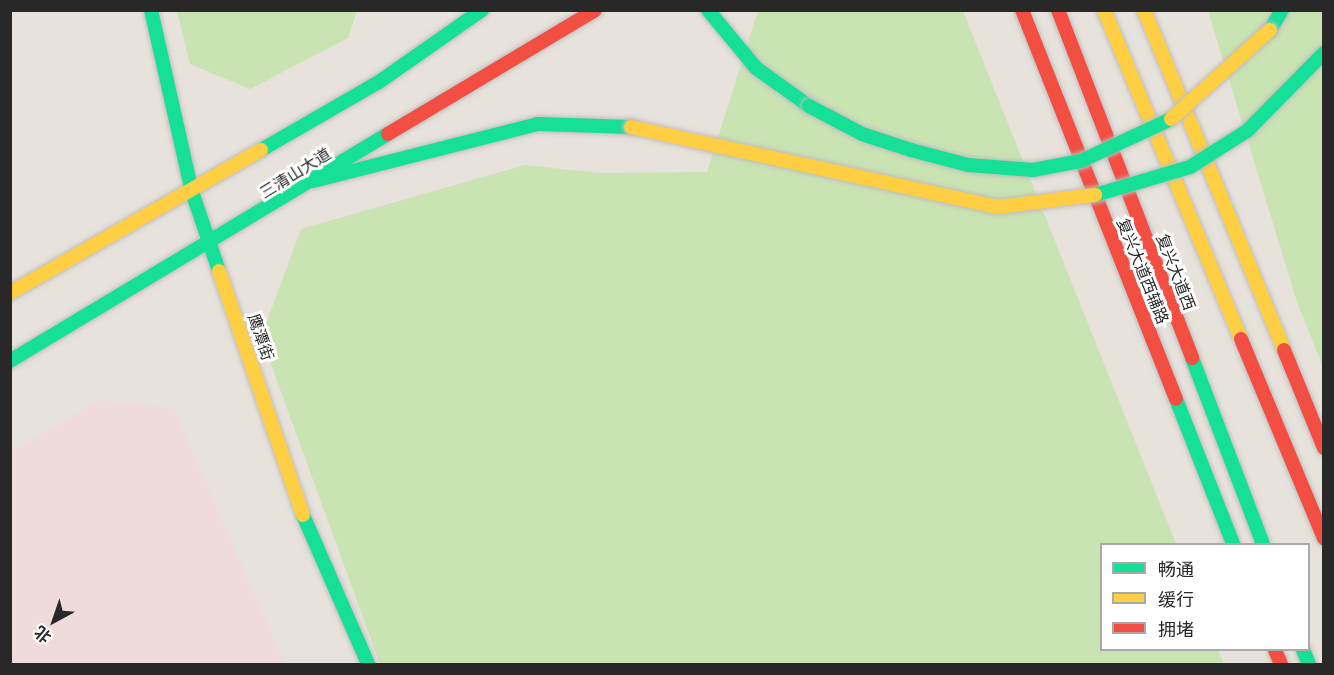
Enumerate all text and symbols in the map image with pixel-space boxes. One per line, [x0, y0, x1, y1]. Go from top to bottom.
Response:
street label: 三清山大道 [256, 144, 334, 202]
street label: 复兴大道西辅路 [1113, 215, 1173, 327]
street label: 复兴大道西 [1153, 231, 1199, 313]
street label: 鹰潭街 [244, 311, 278, 363]
legend [1100, 543, 1310, 651]
text: 畅通 [1158, 558, 1194, 581]
text: 缓行 [1158, 588, 1194, 611]
north arrow [24, 591, 84, 651]
text: 拥堵 [1158, 618, 1194, 641]
text: 北 [30, 622, 55, 648]

